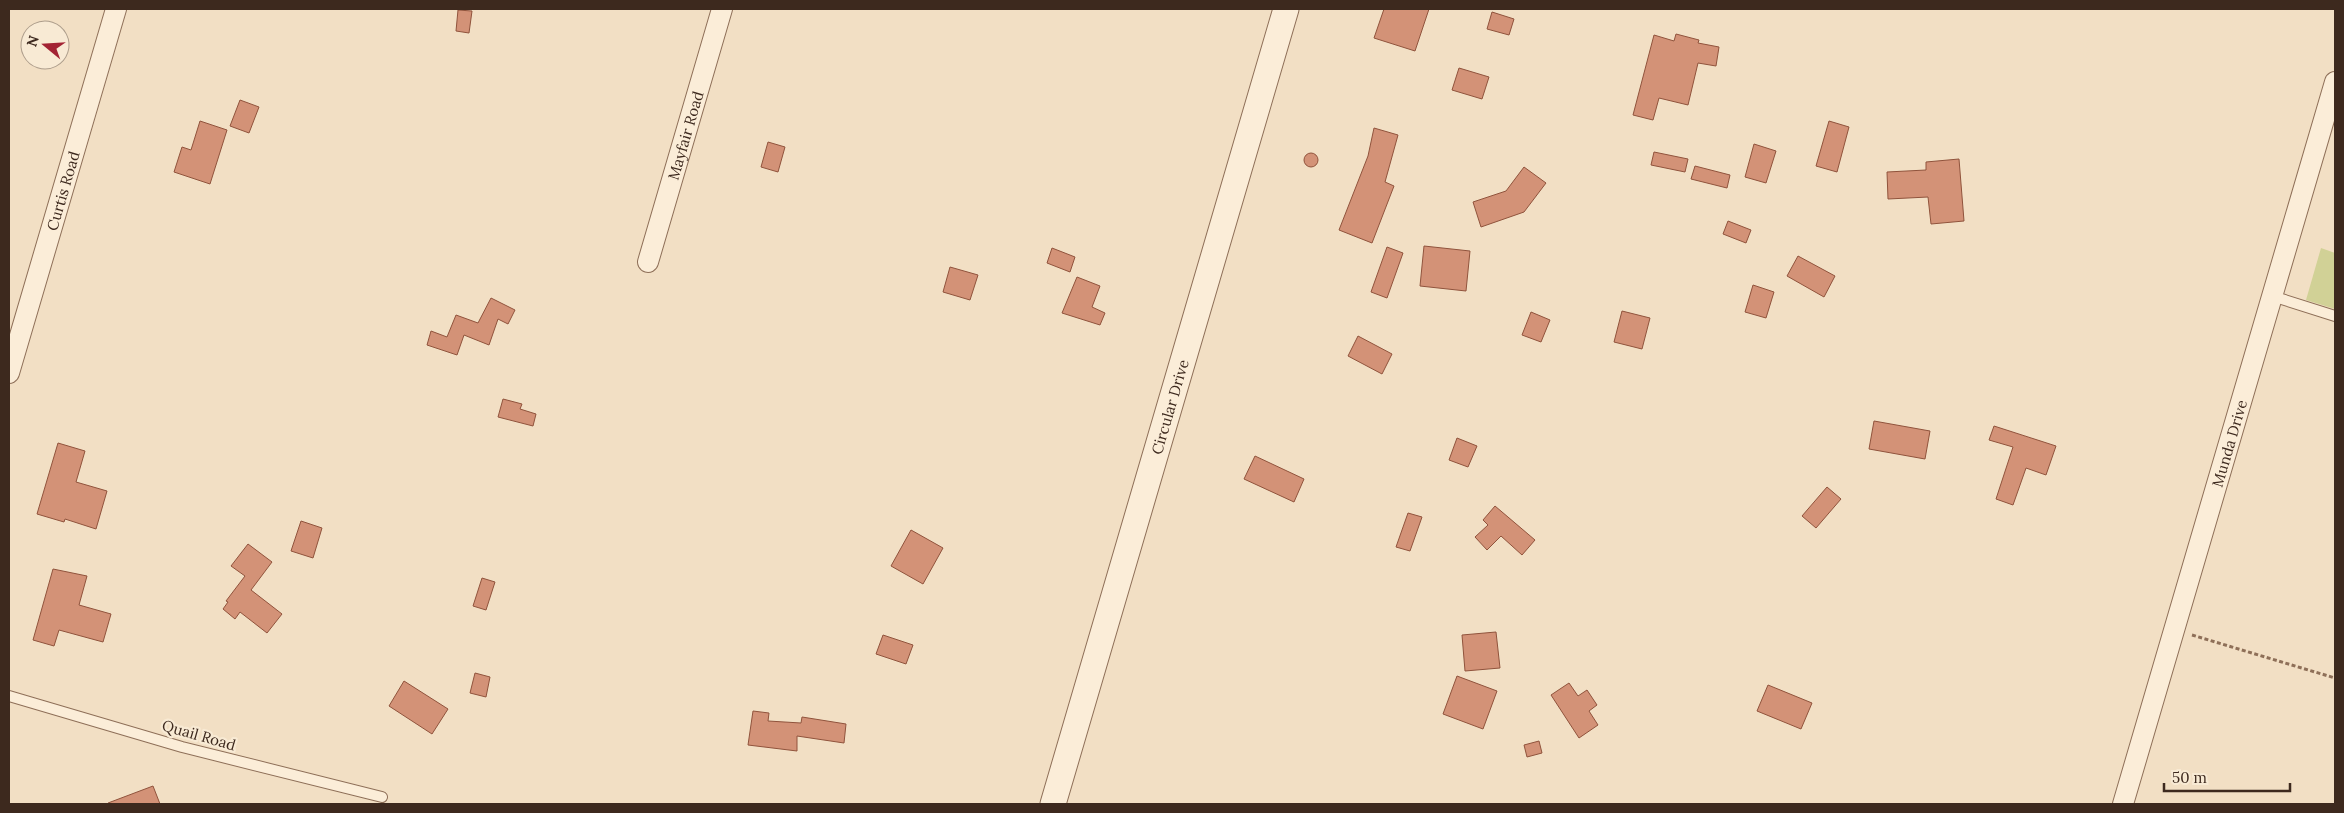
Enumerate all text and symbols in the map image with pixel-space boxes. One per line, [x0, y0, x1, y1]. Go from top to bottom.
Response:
north arrow [20, 20, 70, 70]
text: N [22, 33, 43, 49]
street label: Mayfair Road [663, 89, 707, 182]
street label: Curtis Road [42, 149, 83, 233]
street label: Circular Drive [1147, 357, 1192, 456]
street label: Munda Drive [2207, 397, 2251, 489]
street label: Quail Road [160, 715, 238, 755]
scale bar [2164, 760, 2290, 792]
text: 50 m [2172, 768, 2207, 787]

